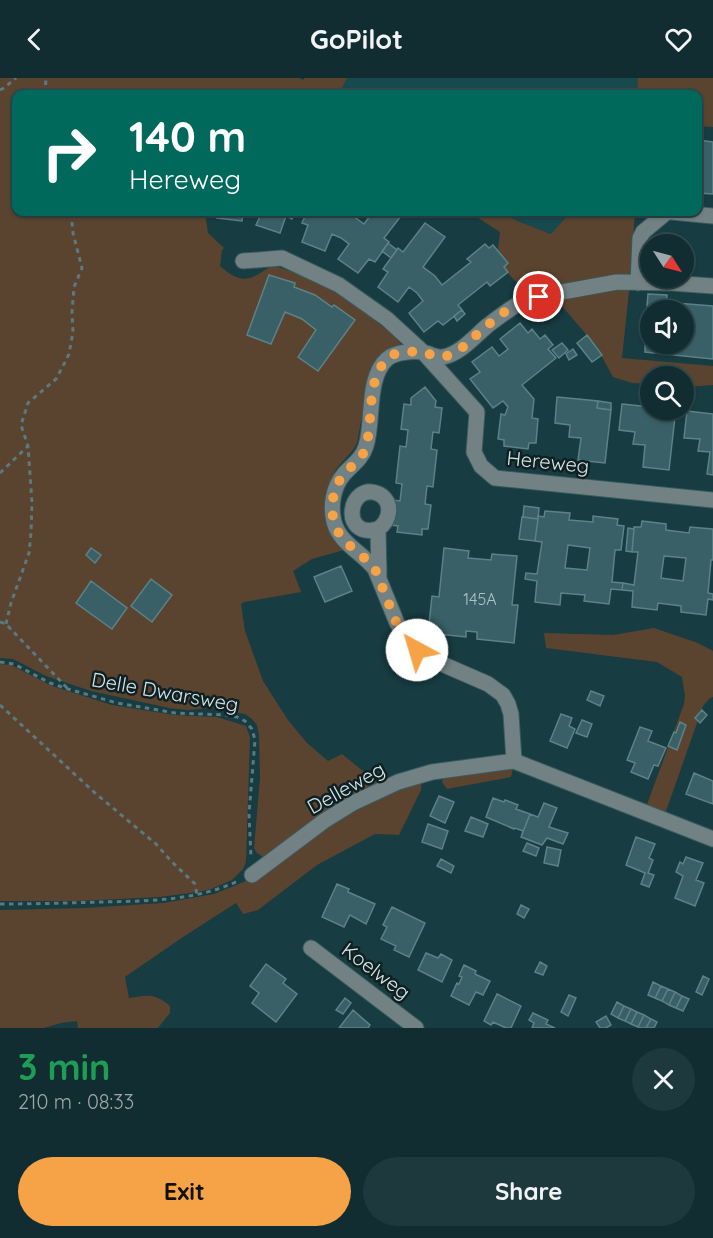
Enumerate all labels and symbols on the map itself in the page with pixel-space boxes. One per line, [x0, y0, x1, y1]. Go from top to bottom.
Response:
north arrow [640, 234, 694, 288]
pin [513, 271, 564, 322]
street label: Hereweg [505, 445, 591, 478]
house number: 145A [463, 589, 497, 609]
position arrow [385, 618, 449, 682]
street label: Delle Dwarsweg [90, 666, 241, 717]
street label: Delleweg [303, 756, 389, 819]
street label: Koelweg [337, 937, 416, 1005]

